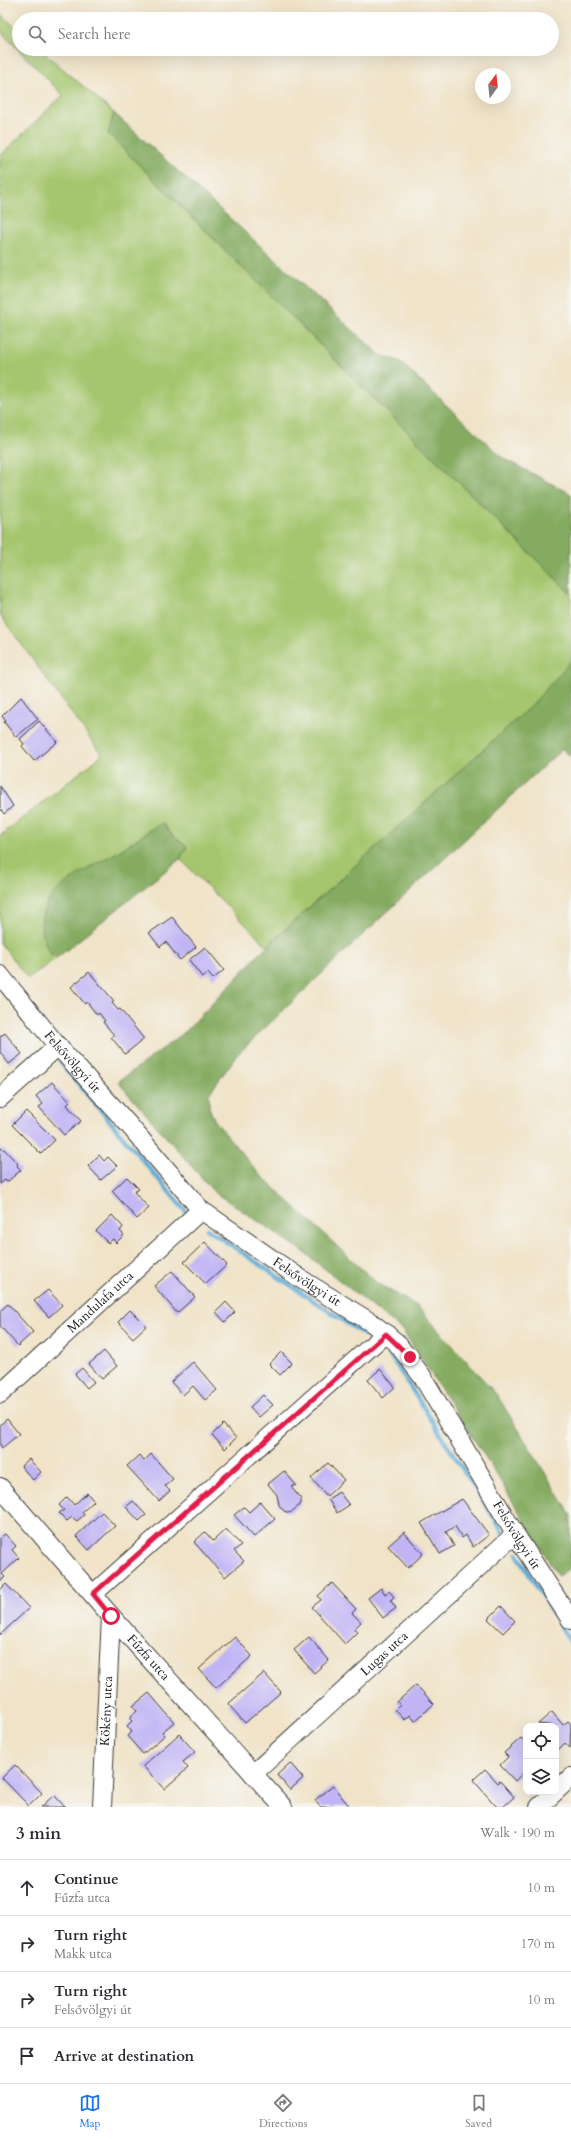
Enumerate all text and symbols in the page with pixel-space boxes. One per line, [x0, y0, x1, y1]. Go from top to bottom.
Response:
search box [12, 12, 559, 56]
icon: search [26, 23, 48, 45]
text: Search here [58, 24, 131, 44]
north arrow [475, 68, 511, 104]
street label: Felsővölgyi út [40, 1027, 105, 1097]
street label: Felsővölgyi út [269, 1253, 344, 1310]
street label: Mandulafa utca [63, 1267, 138, 1337]
route end [401, 1348, 419, 1366]
street label: Felsővölgyi út [489, 1498, 545, 1573]
route start [102, 1607, 120, 1625]
street label: Lugas utca [357, 1627, 412, 1680]
street label: Fűzfa utca [123, 1631, 174, 1685]
street label: Kökény utca [96, 1675, 117, 1747]
map controls [523, 1723, 559, 1795]
button: locate [523, 1723, 559, 1759]
button: layers [523, 1759, 559, 1795]
text: 3 min [16, 1822, 61, 1845]
text: Walk · 190 m [480, 1824, 555, 1842]
text: Continue [54, 1869, 119, 1889]
icon: ahead [16, 1877, 38, 1899]
text: 10 m [527, 1879, 555, 1897]
text: Fűzfa utca [54, 1889, 110, 1907]
text: Turn right [54, 1925, 127, 1945]
icon: right [16, 1933, 38, 1955]
text: 170 m [521, 1935, 555, 1953]
text: Makk utca [54, 1945, 112, 1963]
text: Turn right [54, 1981, 127, 2001]
icon: right [16, 1989, 38, 2011]
text: 10 m [527, 1991, 555, 2009]
text: Felsővölgyi út [54, 2001, 131, 2019]
icon: arrive [16, 2045, 38, 2067]
text: Arrive at destination [54, 2046, 194, 2066]
tab: Map [79, 2092, 101, 2131]
tab: Directions [259, 2092, 307, 2131]
tab: Saved [465, 2092, 492, 2131]

